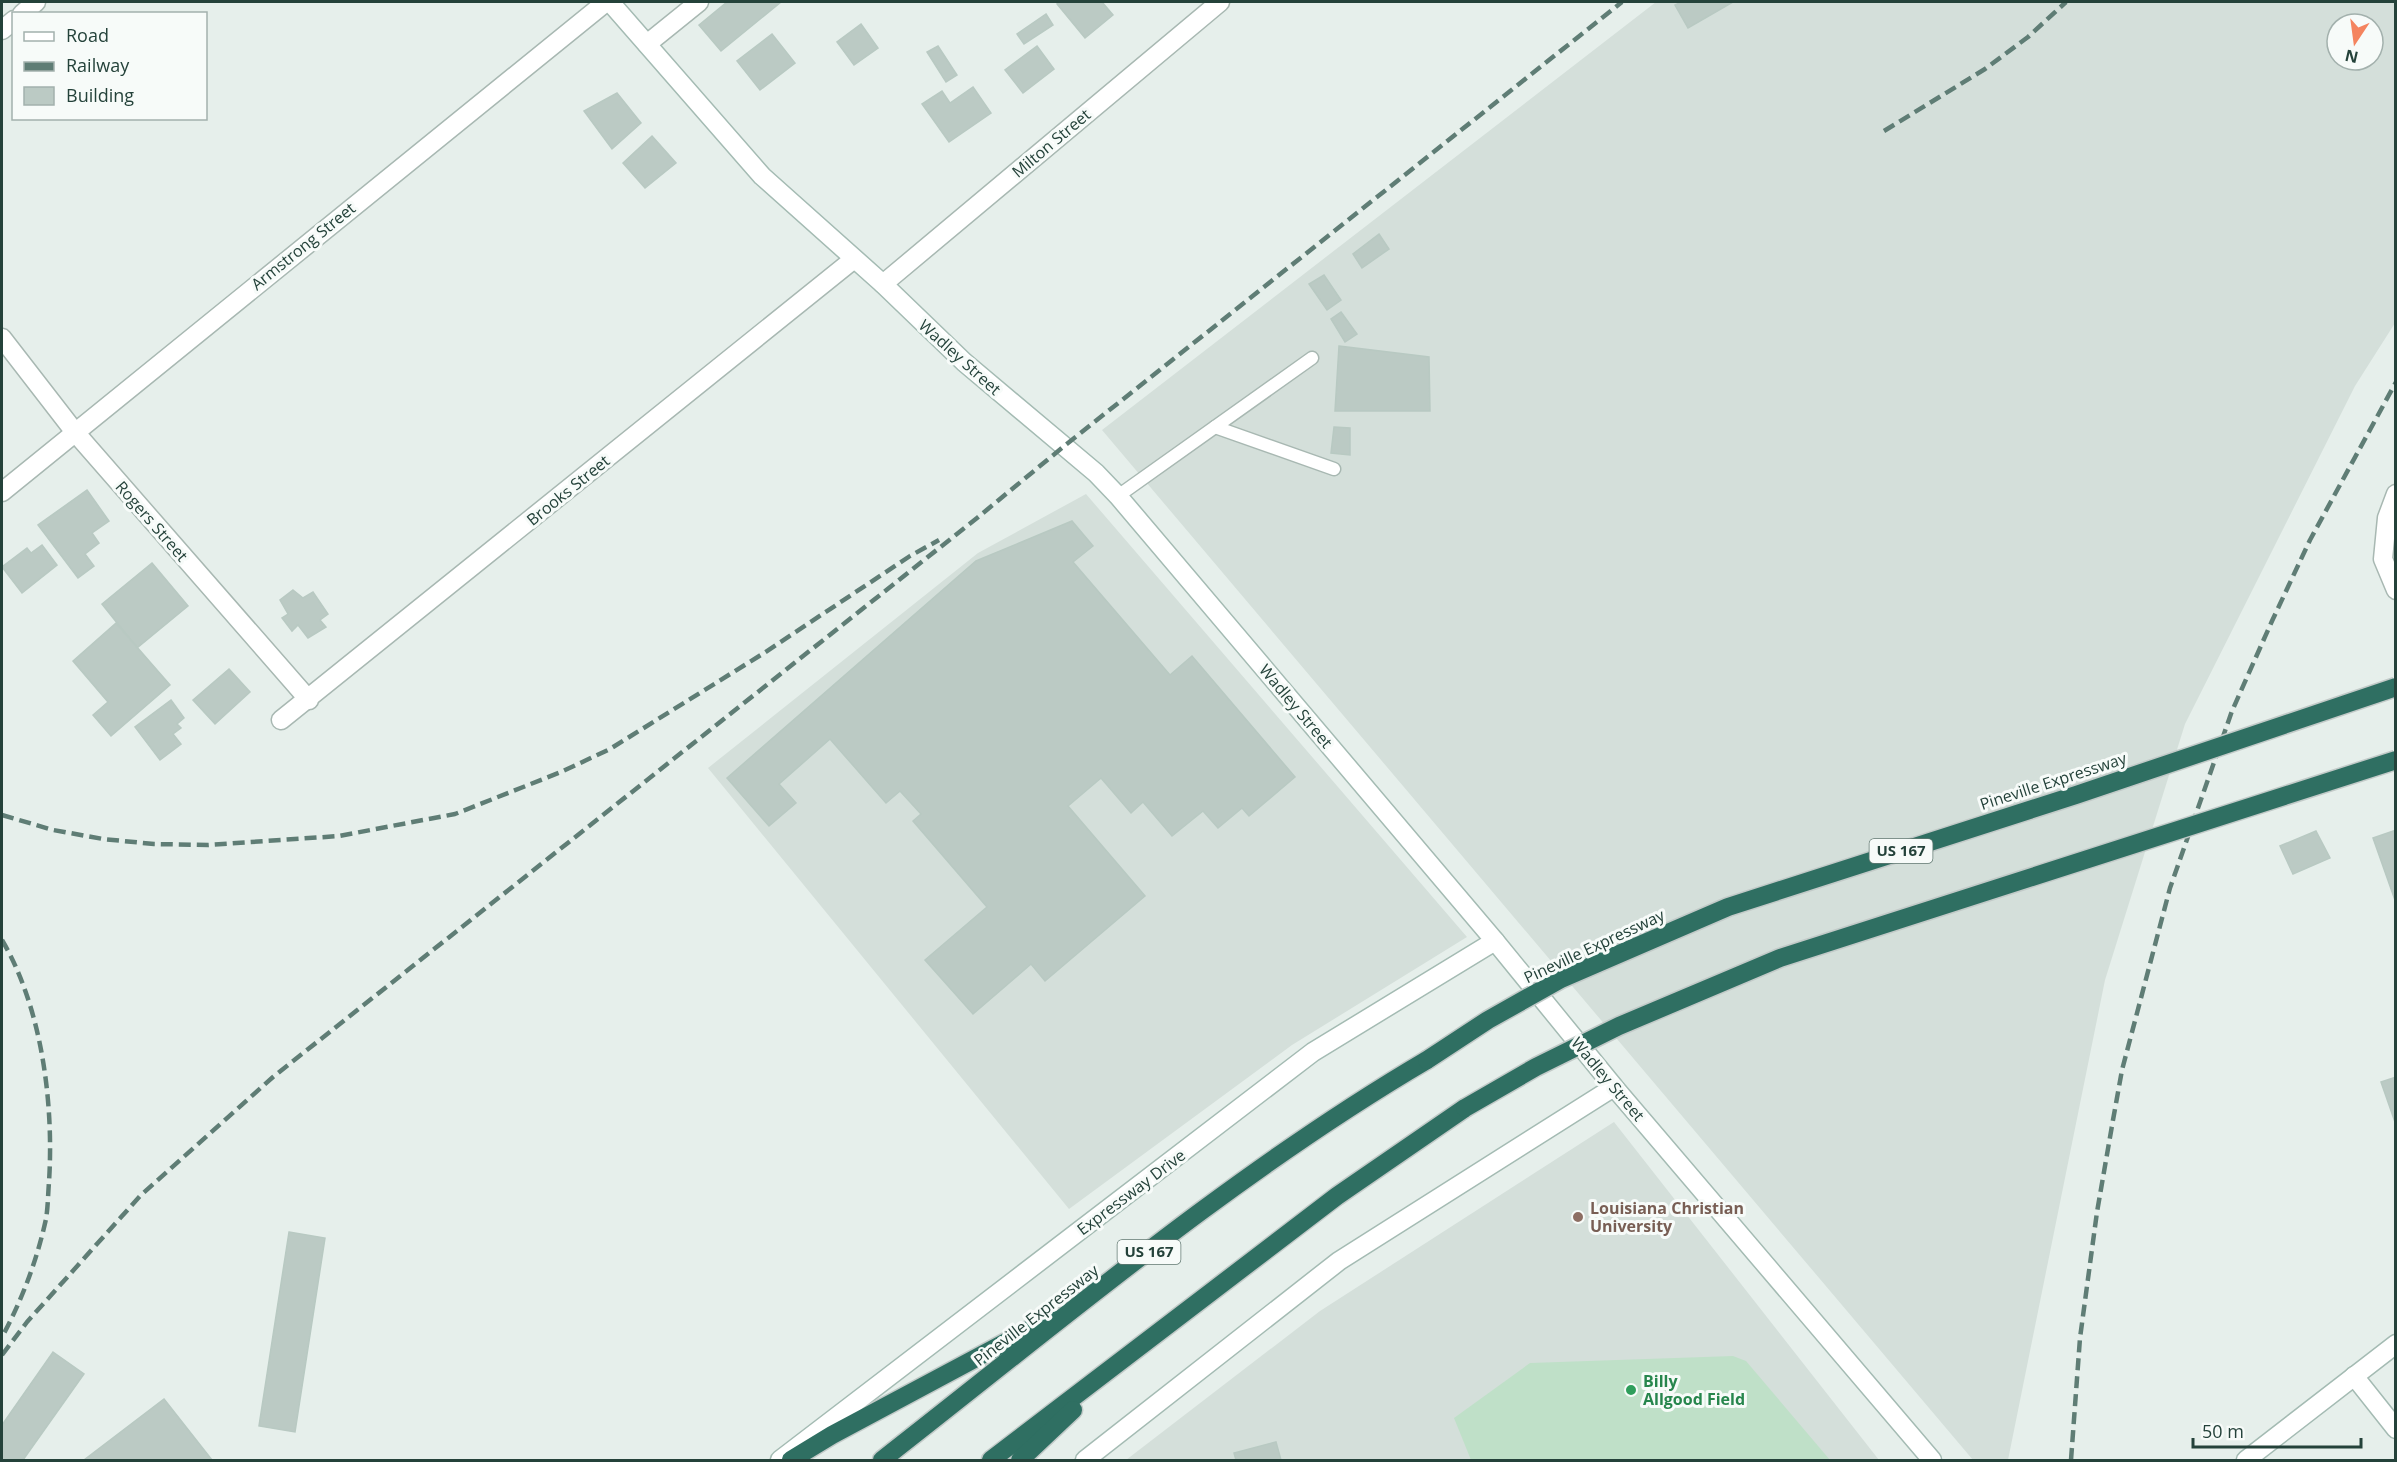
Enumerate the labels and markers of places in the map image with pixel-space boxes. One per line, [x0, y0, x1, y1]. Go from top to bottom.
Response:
place label: Louisiana Christian University [1590, 1197, 1744, 1237]
marker: Louisiana Christian University [1571, 1210, 1585, 1224]
place label: Billy Allgood Field [1643, 1370, 1745, 1410]
marker: Billy Allgood Field [1624, 1383, 1638, 1397]

